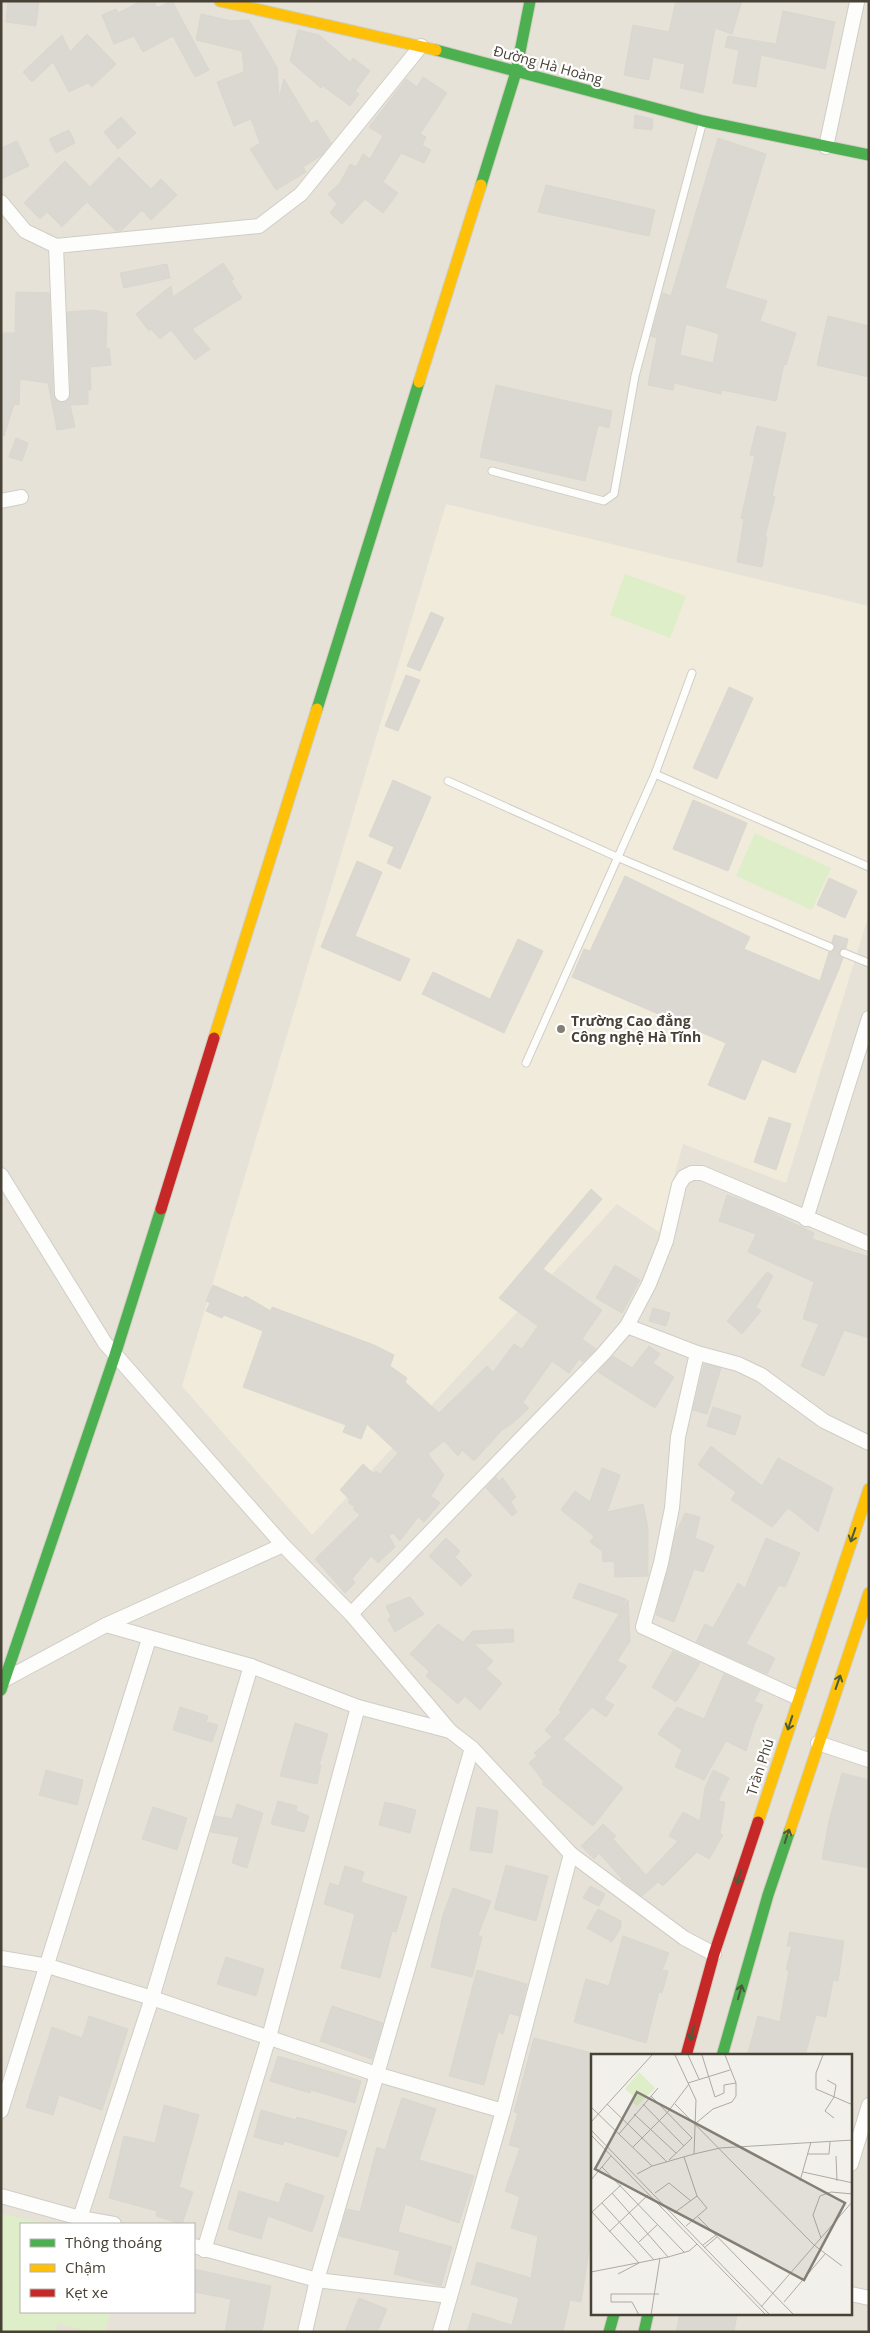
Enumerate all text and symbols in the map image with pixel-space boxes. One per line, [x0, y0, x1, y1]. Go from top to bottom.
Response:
street label: Đường Hà Hoàng [491, 41, 605, 88]
place label: Trường Cao đẳng Công nghệ Hà Tĩnh [571, 1011, 701, 1046]
marker: Trường Cao đẳng Công nghệ Hà Tĩnh [555, 1023, 567, 1035]
one-way arrow [848, 1527, 857, 1543]
one-way arrow [834, 1674, 844, 1690]
one-way arrow [785, 1714, 795, 1730]
street label: Trần Phú [741, 1736, 778, 1798]
one-way arrow [783, 1829, 793, 1845]
one-way arrow [734, 1869, 744, 1885]
one-way arrow [735, 1984, 745, 2000]
one-way arrow [687, 2024, 696, 2040]
inset map [591, 2054, 852, 2316]
legend [20, 2223, 195, 2313]
text: Thông thoáng [65, 2232, 162, 2252]
text: Chậm [65, 2257, 106, 2277]
text: Kẹt xe [65, 2282, 108, 2302]

